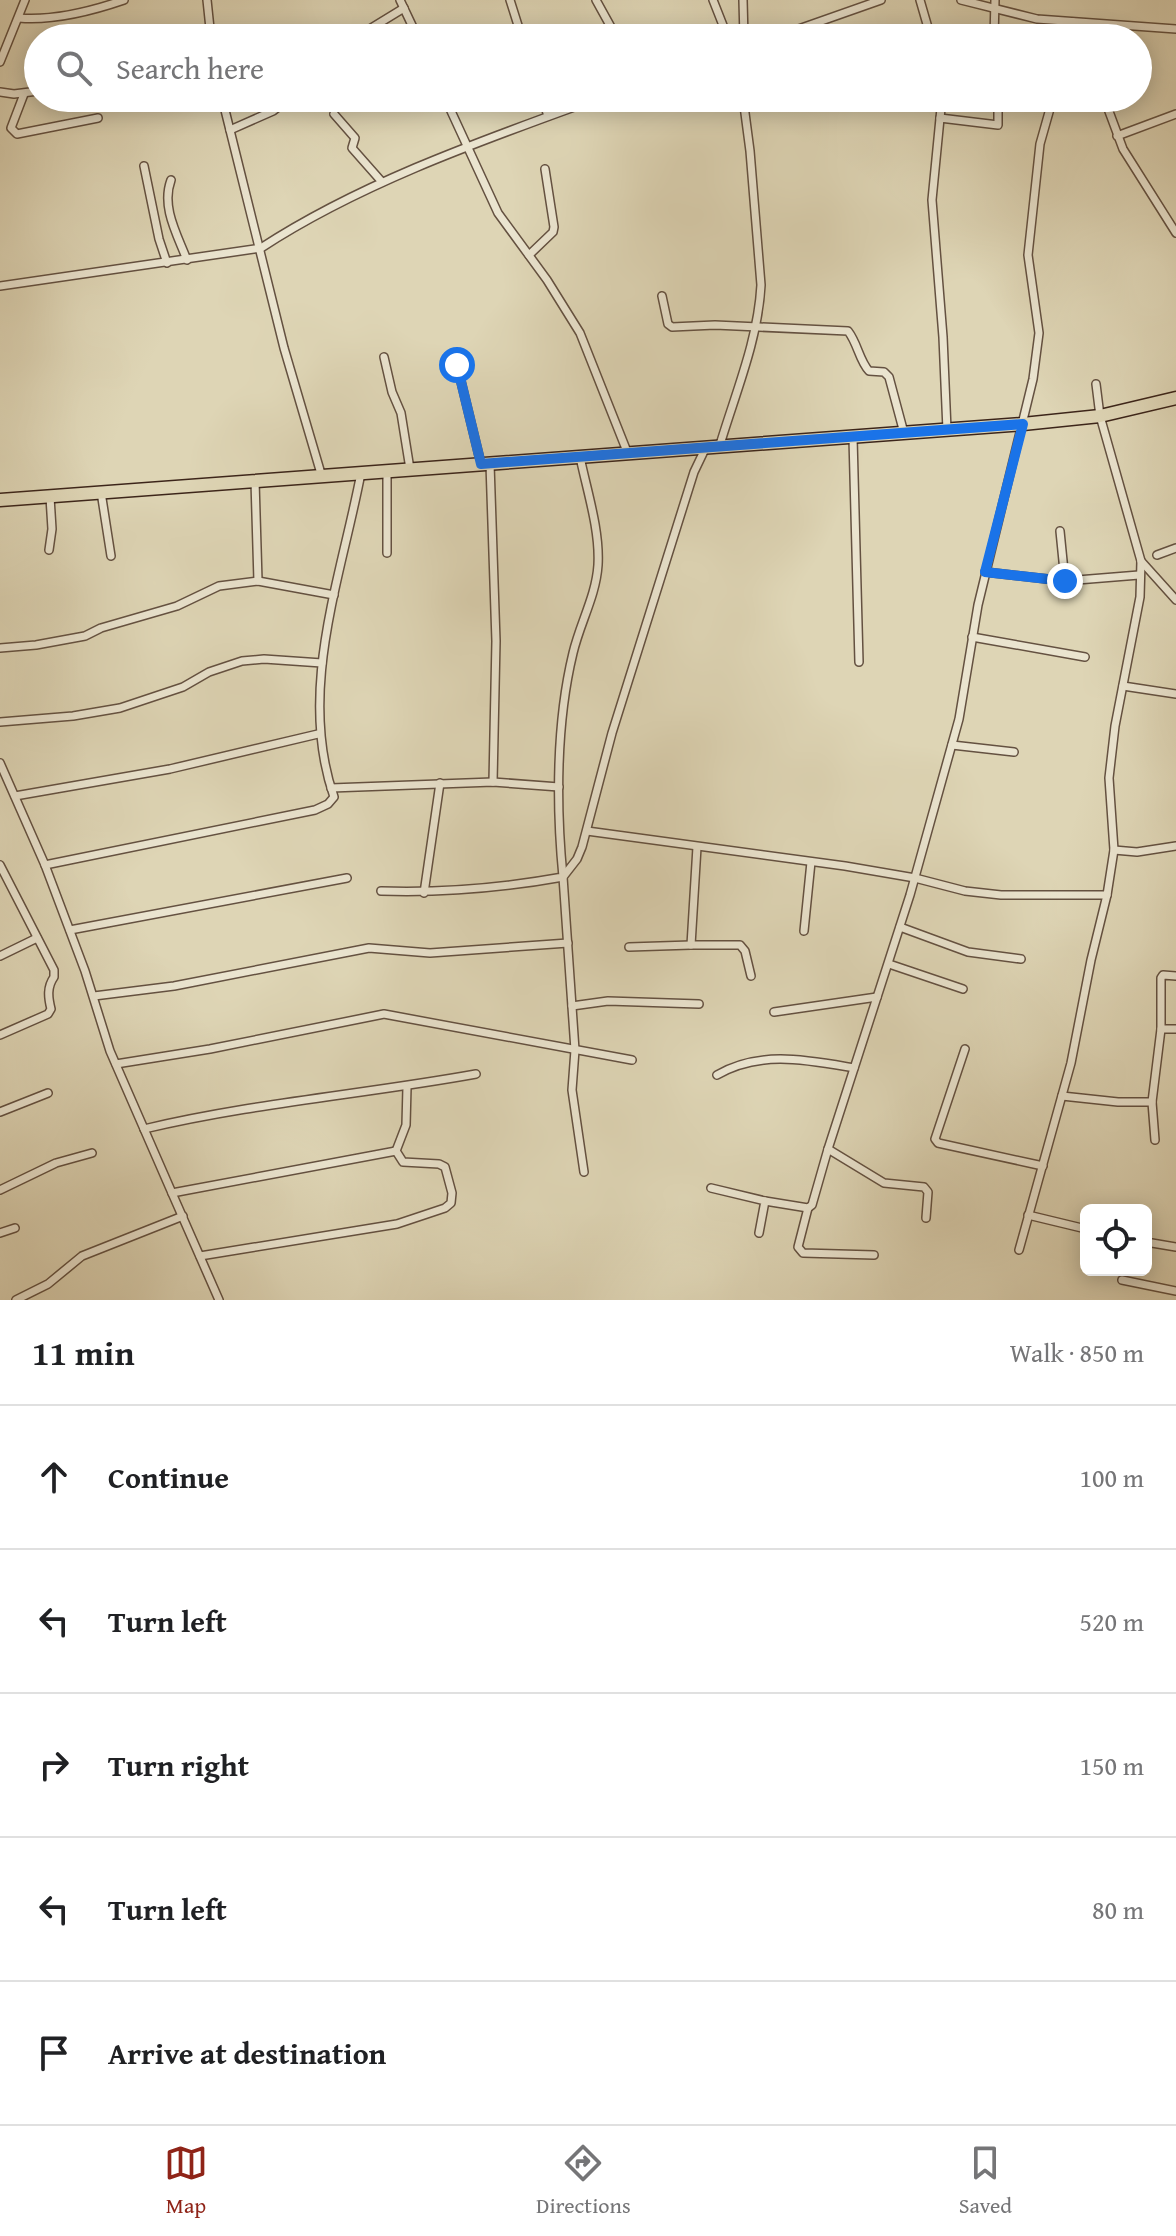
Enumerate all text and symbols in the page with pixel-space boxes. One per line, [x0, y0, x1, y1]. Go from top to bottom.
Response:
search box [24, 24, 1152, 112]
icon: search [52, 46, 96, 90]
text: Search here [116, 46, 264, 90]
route start [439, 347, 475, 383]
route end [1047, 563, 1083, 599]
map controls [1080, 1204, 1152, 1276]
button: locate [1080, 1204, 1152, 1276]
text: 11 min [32, 1328, 134, 1377]
text: Walk · 850 m [1010, 1333, 1144, 1372]
icon: ahead [32, 1455, 76, 1499]
text: Continue [108, 1455, 229, 1499]
text: 100 m [1079, 1458, 1144, 1497]
icon: left [32, 1599, 76, 1643]
text: Turn left [108, 1599, 227, 1643]
text: 520 m [1079, 1602, 1144, 1641]
icon: right [32, 1743, 76, 1787]
text: Turn right [108, 1743, 249, 1787]
text: 150 m [1079, 1746, 1144, 1785]
icon: left [32, 1887, 76, 1931]
text: Turn left [108, 1887, 227, 1931]
text: 80 m [1092, 1890, 1144, 1929]
icon: arrive [32, 2031, 76, 2075]
text: Arrive at destination [108, 2031, 386, 2075]
tab: Map [164, 2141, 208, 2221]
tab: Directions [536, 2141, 631, 2221]
tab: Saved [959, 2141, 1012, 2221]

